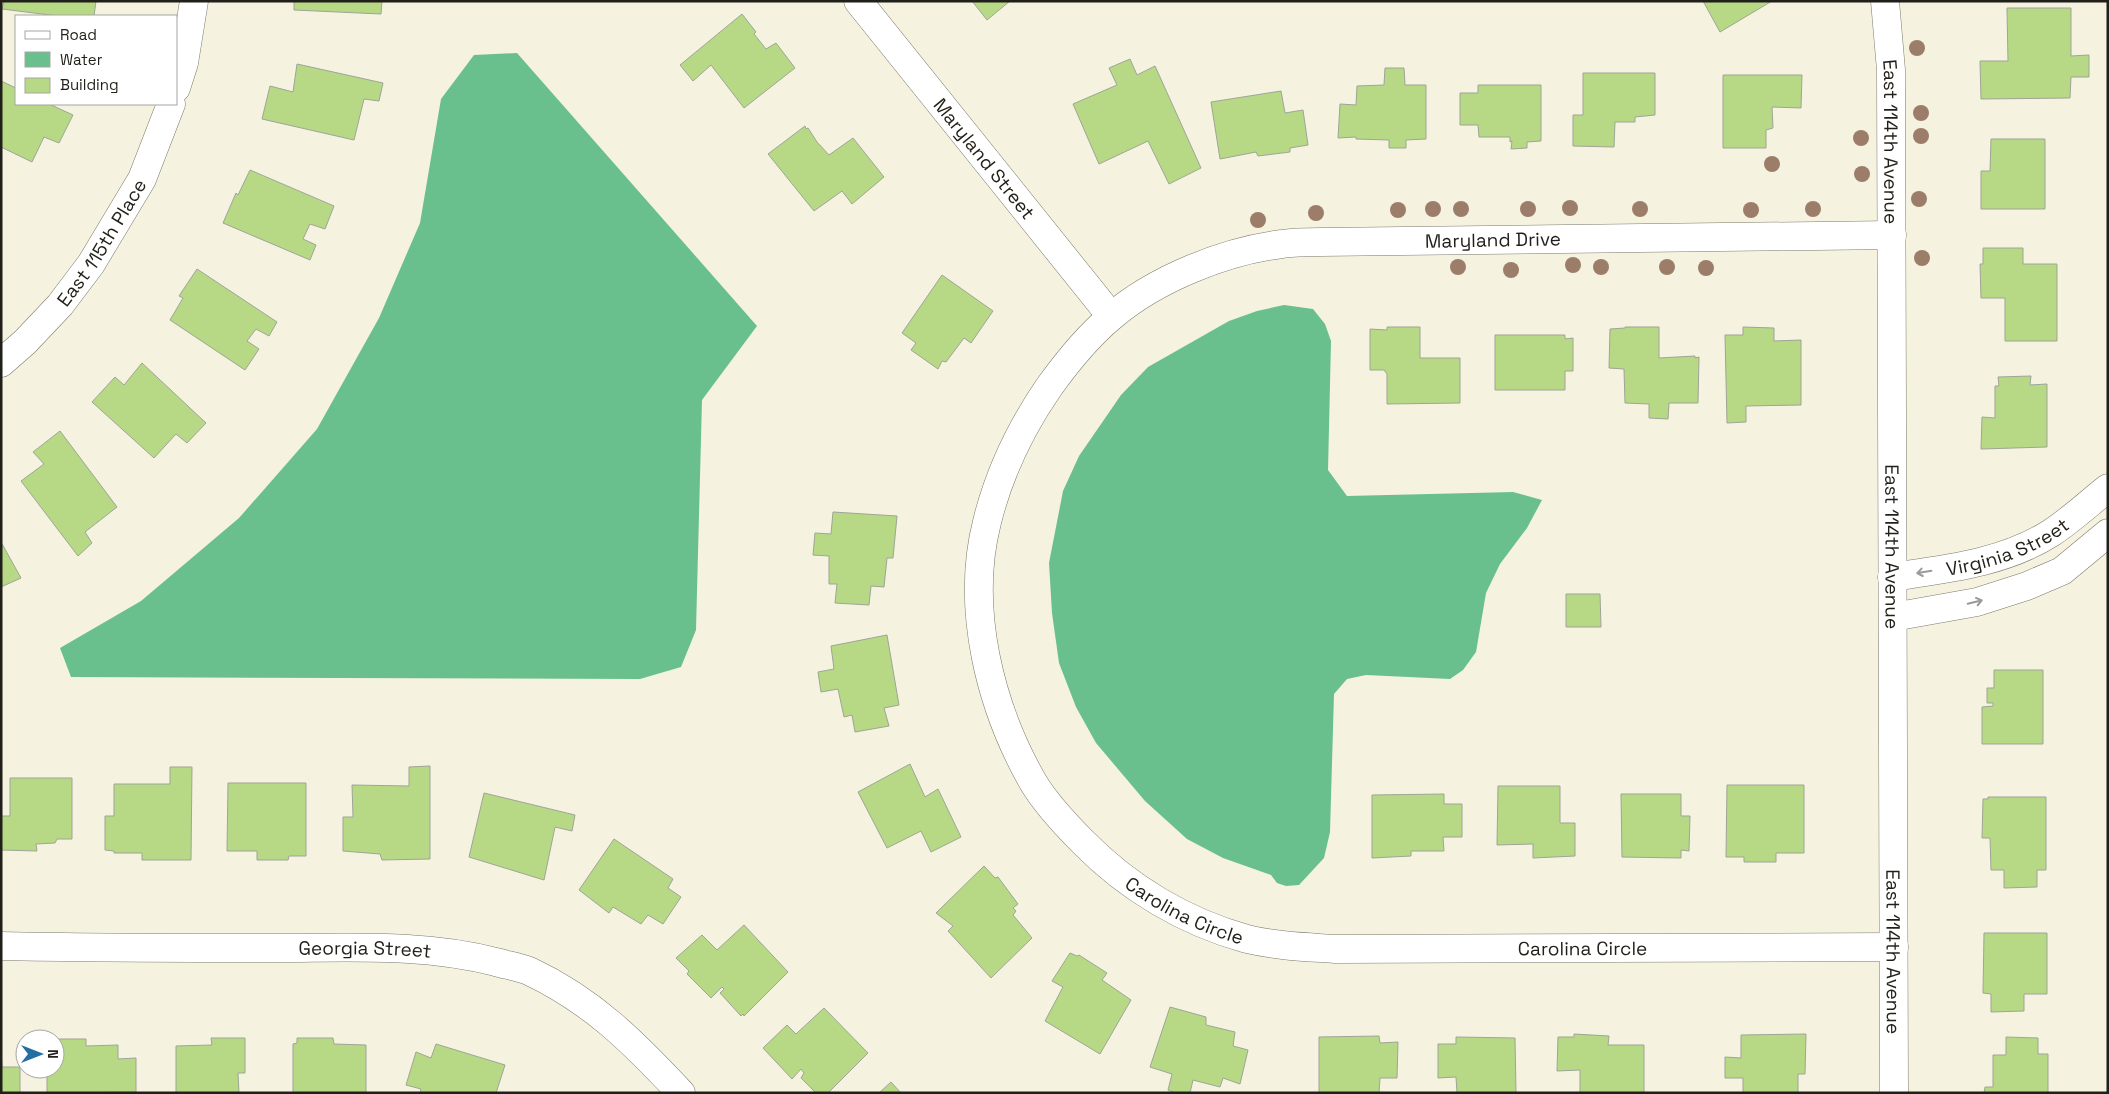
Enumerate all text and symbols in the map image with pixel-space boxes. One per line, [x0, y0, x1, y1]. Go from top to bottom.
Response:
legend [15, 15, 178, 105]
text: Road [60, 25, 97, 44]
text: Water [60, 50, 103, 69]
street label: East 114th Avenue [1878, 58, 1904, 224]
text: Building [60, 75, 119, 94]
street label: Maryland Street [928, 93, 1041, 224]
street label: East 115th Place [51, 174, 152, 311]
street label: Maryland Drive [1425, 226, 1561, 254]
street label: East 114th Avenue [1880, 464, 1905, 629]
street label: Virginia Street [1944, 512, 2074, 581]
one-way arrow [1917, 568, 1933, 578]
one-way arrow [1967, 597, 1983, 606]
street label: East 114th Avenue [1881, 869, 1906, 1034]
street label: Carolina Circle [1120, 871, 1247, 950]
street label: Georgia Street [298, 935, 433, 963]
street label: Carolina Circle [1518, 935, 1647, 961]
north arrow [15, 1029, 65, 1079]
text: N [44, 1049, 62, 1059]

